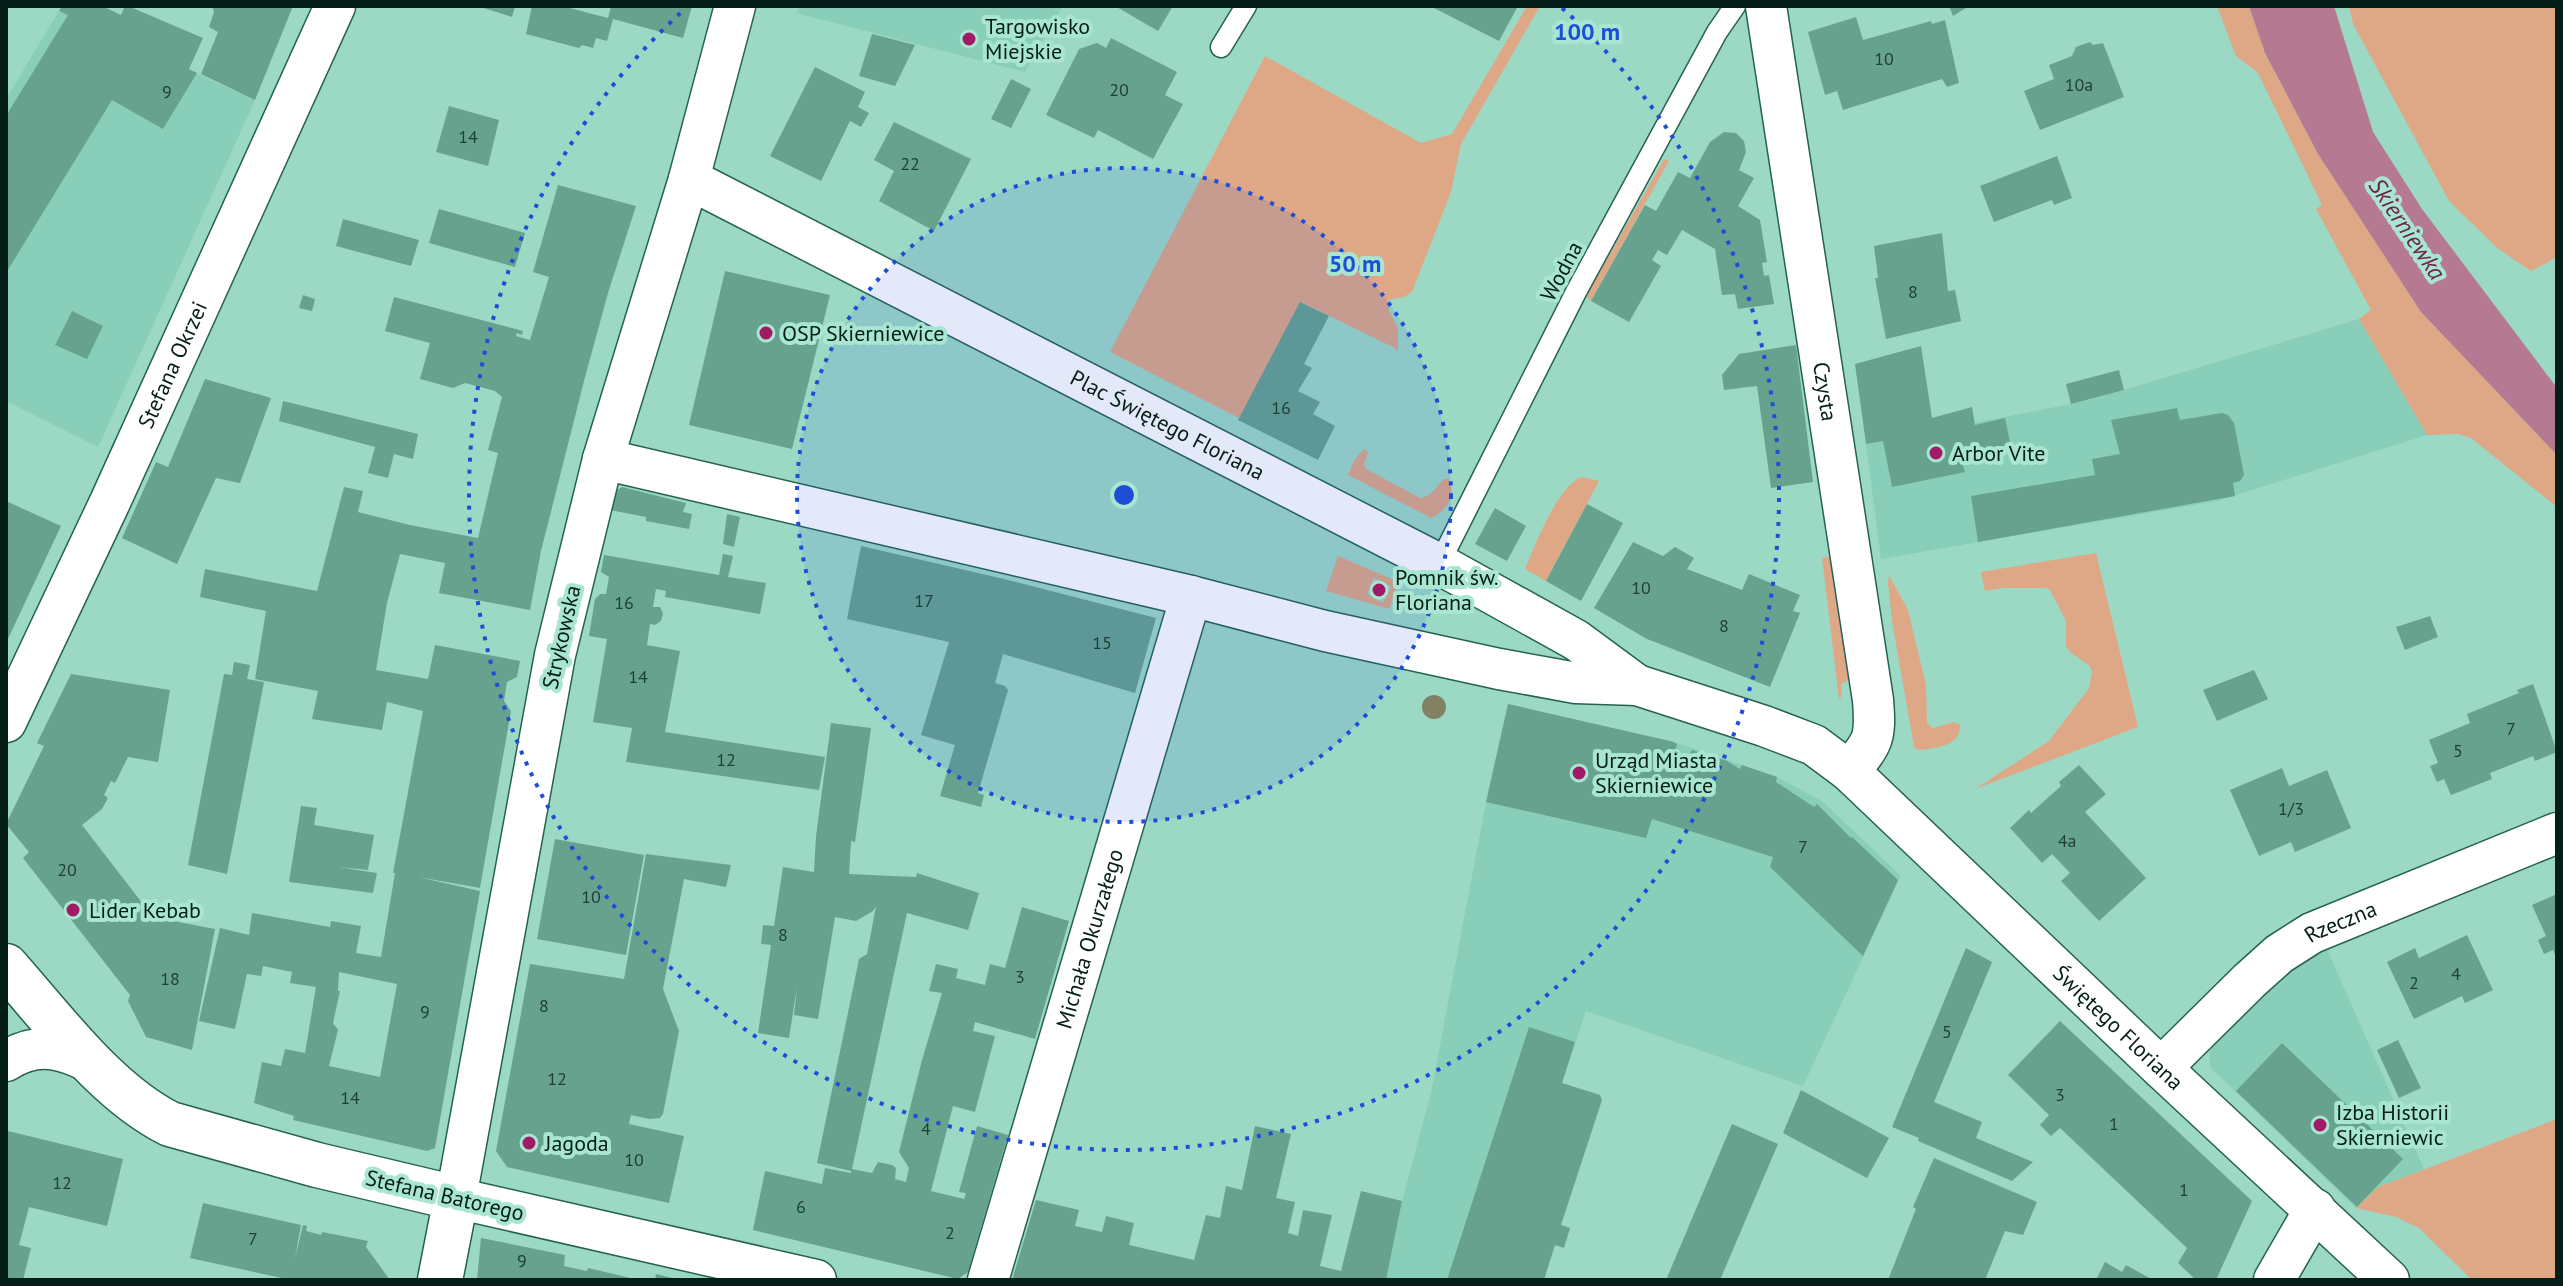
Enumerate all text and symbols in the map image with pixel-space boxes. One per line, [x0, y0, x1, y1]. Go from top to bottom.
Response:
place label: Targowisko Miejskie [985, 12, 1090, 65]
text: 100 m [1554, 16, 1620, 47]
marker: Targowisko Miejskie [960, 30, 978, 48]
house number: 10 [1874, 47, 1894, 70]
house number: 10a [2065, 73, 2093, 96]
house number: 20 [1109, 78, 1129, 101]
house number: 9 [162, 80, 172, 103]
house number: 14 [458, 125, 478, 148]
house number: 22 [900, 152, 920, 175]
water label: Skierniewka [2362, 172, 2453, 286]
street label: Wodna [1534, 236, 1588, 306]
text: 50 m [1329, 248, 1381, 279]
house number: 8 [1908, 280, 1918, 303]
street label: Stefana Okrzei [131, 297, 213, 433]
place label: OSP Skierniewice [782, 319, 944, 347]
marker: OSP Skierniewice [757, 324, 775, 342]
street label: Czysta [1807, 360, 1844, 423]
street label: Plac Świętego Floriana [1066, 363, 1269, 486]
house number: 16 [1271, 396, 1291, 419]
place label: Arbor Vite [1952, 439, 2046, 467]
marker: Arbor Vite [1927, 444, 1945, 462]
centre of rings [1110, 481, 1138, 509]
place label: Pomnik św. Floriana [1395, 563, 1499, 616]
house number: 10 [1631, 576, 1651, 599]
marker: Pomnik św. Floriana [1370, 581, 1388, 599]
street label: Strykowska [535, 582, 587, 692]
house number: 17 [914, 589, 934, 612]
house number: 16 [614, 591, 634, 614]
house number: 8 [1719, 614, 1729, 637]
house number: 15 [1092, 631, 1112, 654]
house number: 14 [628, 665, 648, 688]
house number: 7 [2506, 717, 2516, 740]
house number: 5 [2453, 739, 2463, 762]
place label: Urząd Miasta Skierniewice [1595, 746, 1717, 799]
house number: 12 [716, 748, 736, 771]
marker: Urząd Miasta Skierniewice [1570, 764, 1588, 782]
house number: 1/3 [2278, 797, 2304, 820]
house number: 4a [2058, 829, 2076, 852]
house number: 7 [1798, 835, 1808, 858]
street label: Michała Okurzałego [1049, 845, 1129, 1032]
house number: 20 [57, 858, 77, 881]
house number: 10 [581, 885, 601, 908]
street label: Rzeczna [2299, 894, 2381, 949]
place label: Lider Kebab [89, 896, 201, 924]
marker: Lider Kebab [64, 901, 82, 919]
house number: 8 [778, 923, 788, 946]
street label: Świętego Floriana [2047, 959, 2189, 1096]
house number: 4 [2451, 962, 2461, 985]
house number: 3 [1015, 965, 1025, 988]
house number: 18 [160, 967, 180, 990]
house number: 2 [2409, 971, 2419, 994]
house number: 8 [539, 994, 549, 1017]
house number: 9 [420, 1000, 430, 1023]
house number: 5 [1942, 1020, 1952, 1043]
house number: 12 [547, 1067, 567, 1090]
house number: 3 [2055, 1083, 2065, 1106]
house number: 14 [340, 1086, 360, 1109]
place label: Izba Historii Skierniewic [2336, 1098, 2449, 1151]
house number: 1 [2109, 1112, 2119, 1135]
marker: Izba Historii Skierniewic [2311, 1116, 2329, 1134]
house number: 4 [921, 1117, 931, 1140]
place label: Jagoda [544, 1129, 609, 1157]
marker: Jagoda [520, 1134, 538, 1152]
house number: 10 [624, 1148, 644, 1171]
street label: Stefana Batorego [363, 1163, 527, 1227]
house number: 12 [52, 1171, 72, 1194]
house number: 1 [2179, 1178, 2189, 1201]
house number: 6 [796, 1195, 806, 1218]
house number: 2 [945, 1221, 955, 1244]
house number: 7 [248, 1227, 258, 1250]
house number: 9 [517, 1249, 527, 1272]

